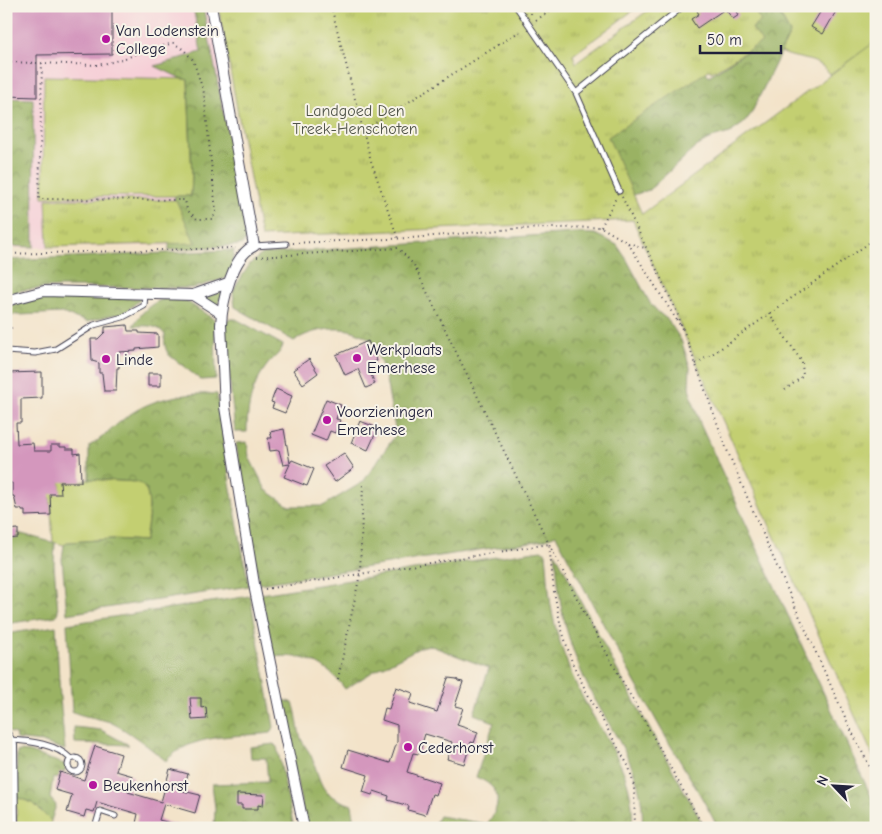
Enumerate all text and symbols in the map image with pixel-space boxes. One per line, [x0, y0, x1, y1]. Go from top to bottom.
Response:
place label: Van Lodenstein College [116, 22, 219, 58]
scale bar [700, 22, 781, 54]
text: 50 m [707, 31, 742, 49]
marker: Van Lodenstein College [100, 33, 112, 45]
park label: Landgoed Den Treek-Henschoten [292, 102, 418, 138]
place label: Werkplaats Emerhese [367, 341, 442, 377]
place label: Linde [116, 351, 153, 369]
marker: Werkplaats Emerhese [351, 352, 363, 364]
marker: Linde [100, 353, 112, 365]
place label: Voorzieningen Emerhese [337, 403, 433, 439]
marker: Voorzieningen Emerhese [321, 414, 333, 426]
place label: Cederhorst [418, 739, 494, 757]
marker: Cederhorst [402, 741, 414, 753]
north arrow [810, 762, 860, 812]
text: N [813, 773, 832, 788]
place label: Beukenhorst [103, 777, 188, 795]
marker: Beukenhorst [87, 779, 99, 791]

